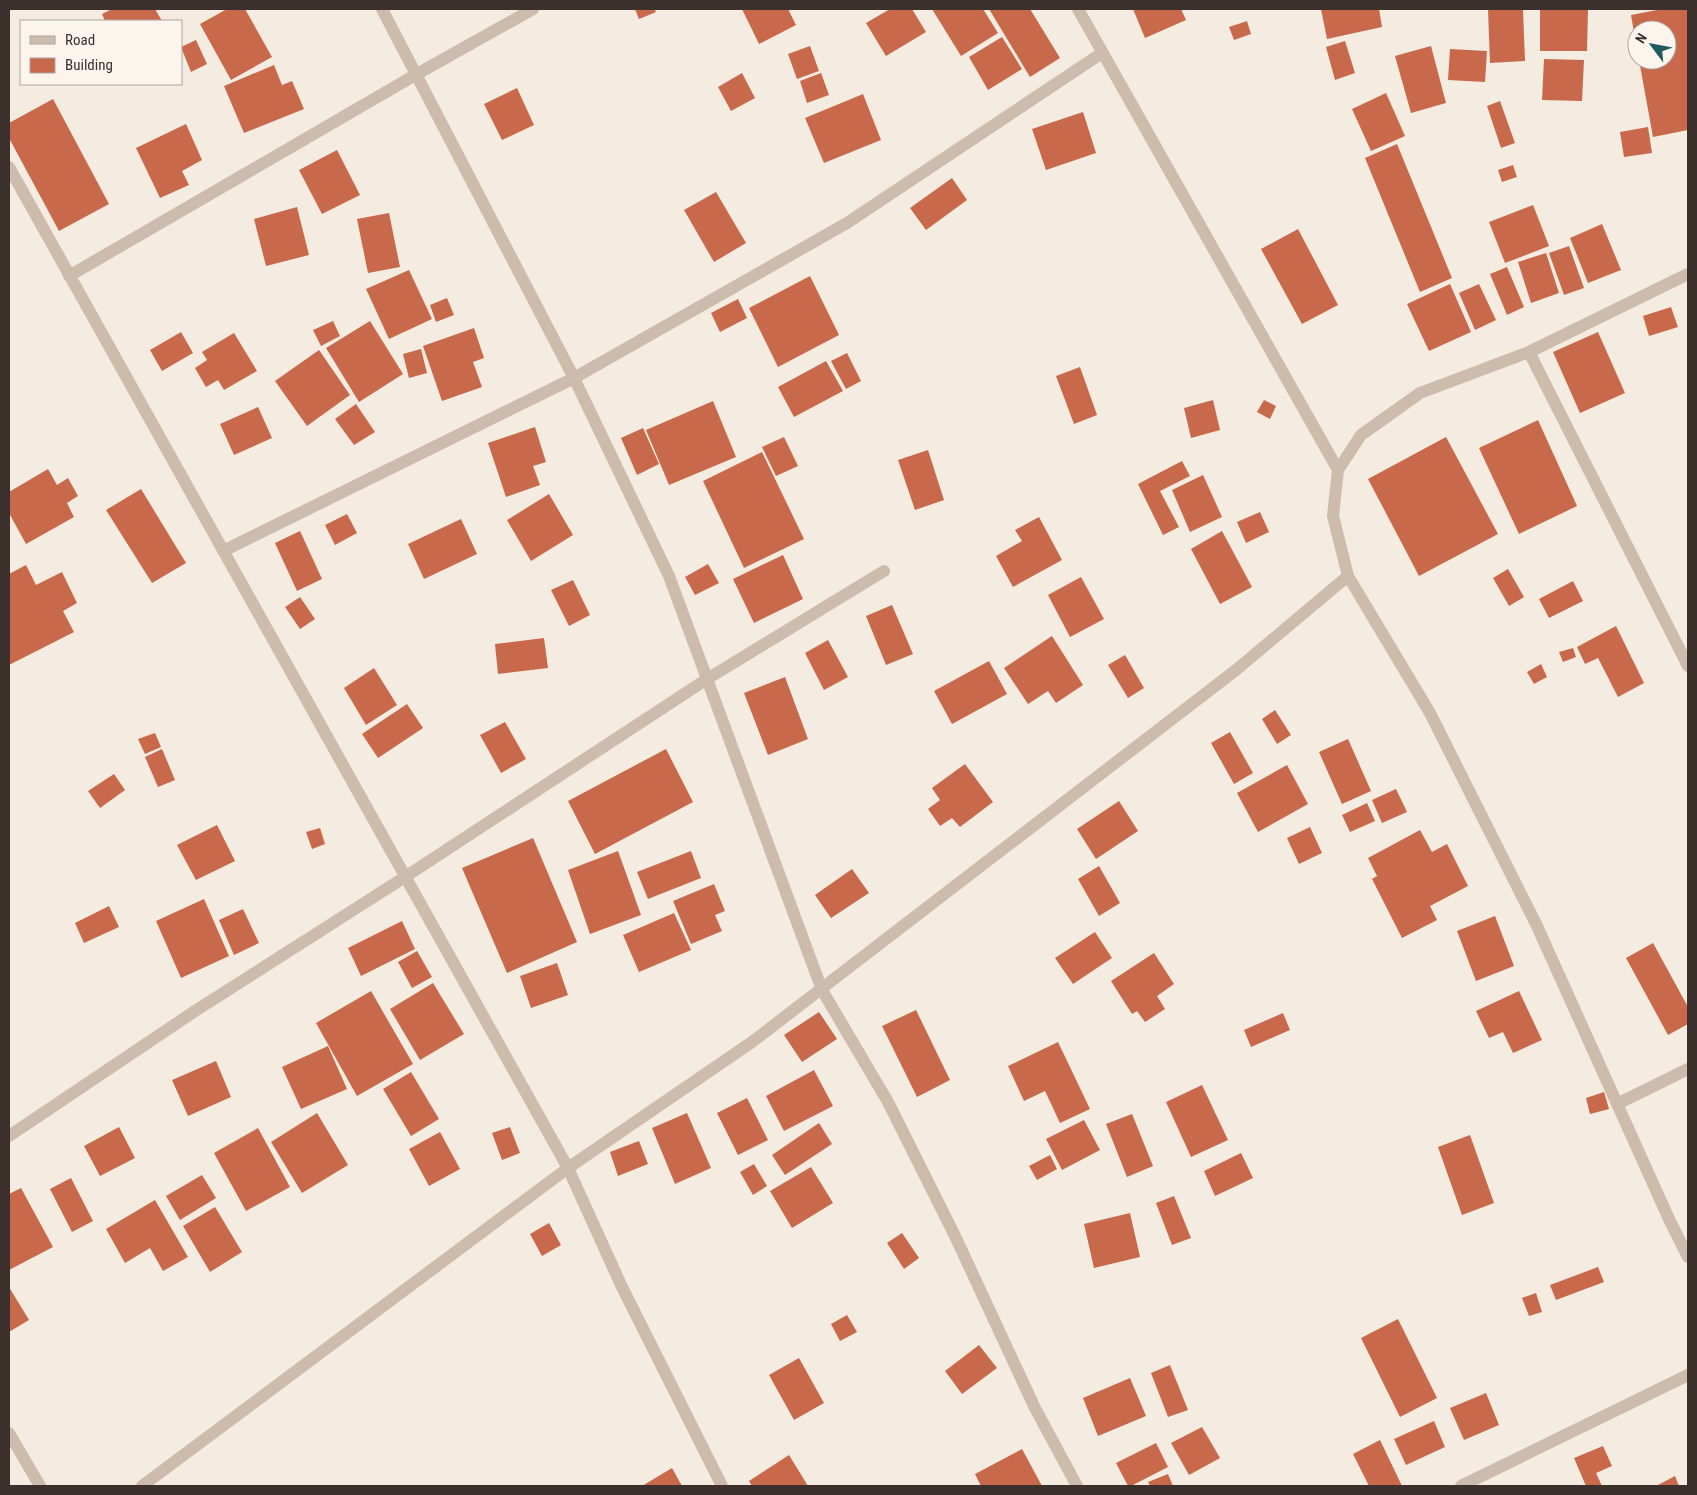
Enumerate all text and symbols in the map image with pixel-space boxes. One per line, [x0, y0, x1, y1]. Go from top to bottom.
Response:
legend [20, 20, 182, 85]
north arrow [1627, 20, 1677, 70]
text: N [1632, 30, 1650, 46]
text: Road [65, 31, 95, 49]
text: Building [65, 56, 113, 74]

